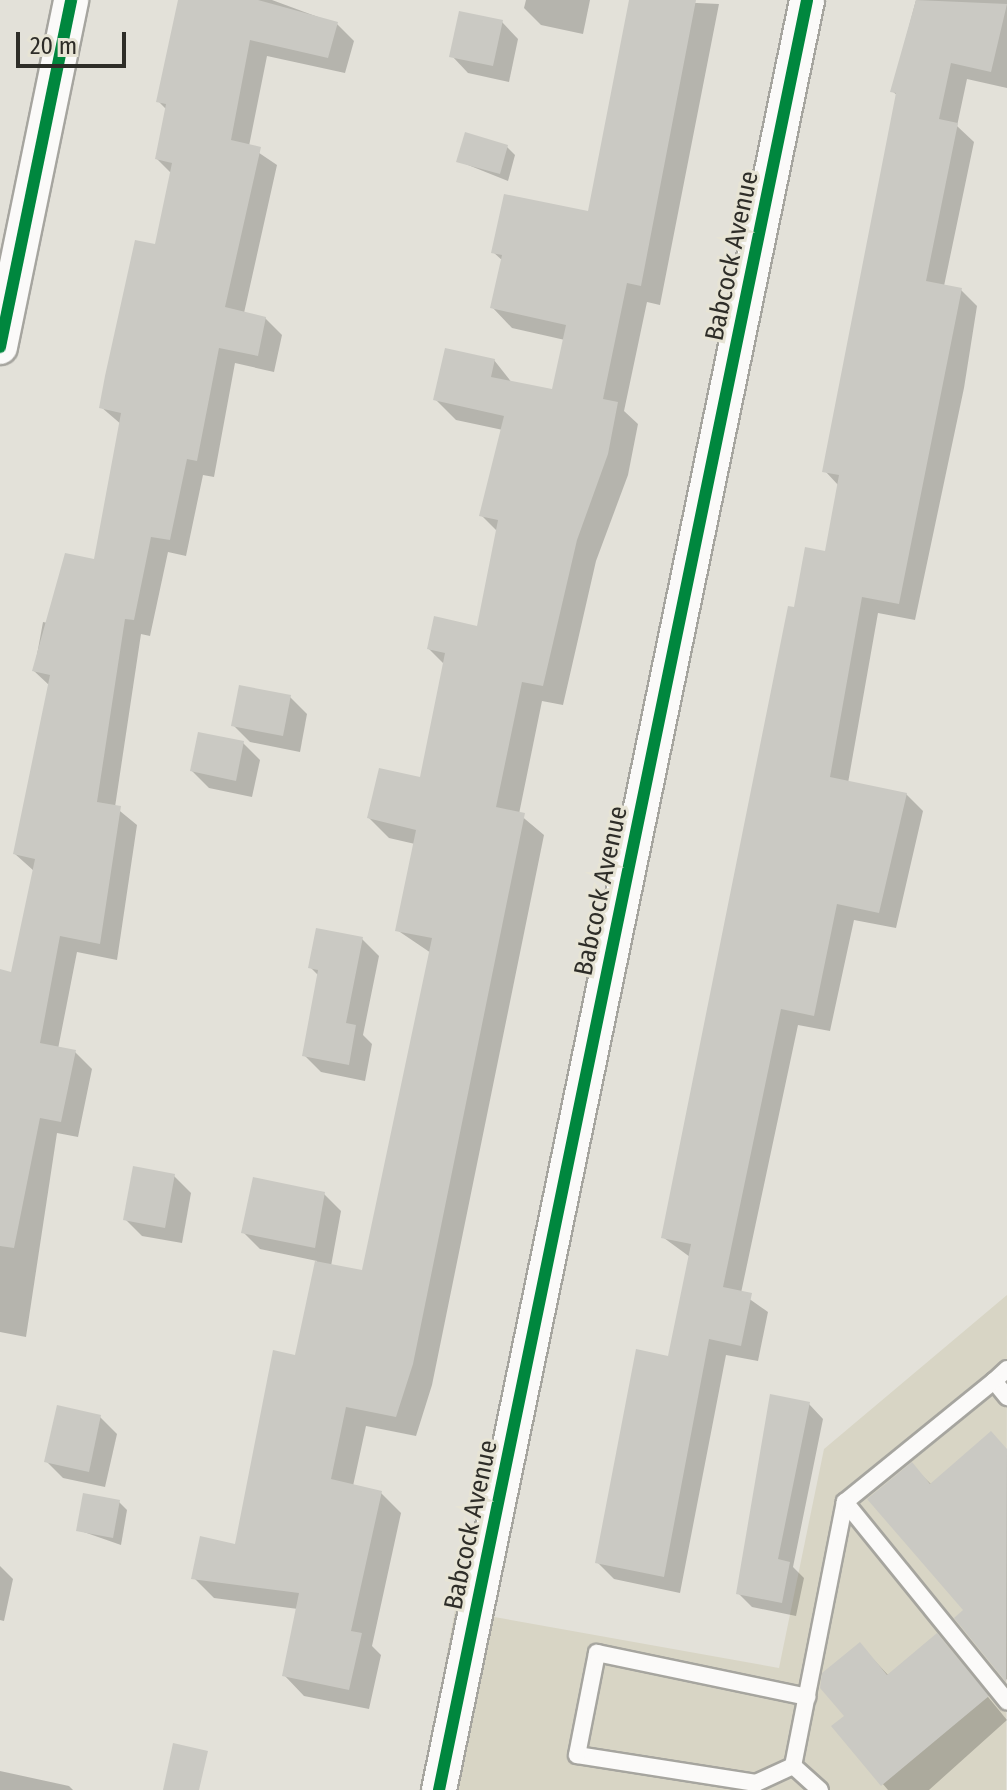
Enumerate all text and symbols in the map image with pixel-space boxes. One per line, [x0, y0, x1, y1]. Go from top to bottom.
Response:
scale bar [20, 16, 130, 66]
text: 20 m [30, 32, 77, 60]
street label: Babcock Avenue [699, 168, 765, 344]
street label: Babcock Avenue [568, 803, 634, 979]
street label: Babcock Avenue [438, 1437, 504, 1613]

